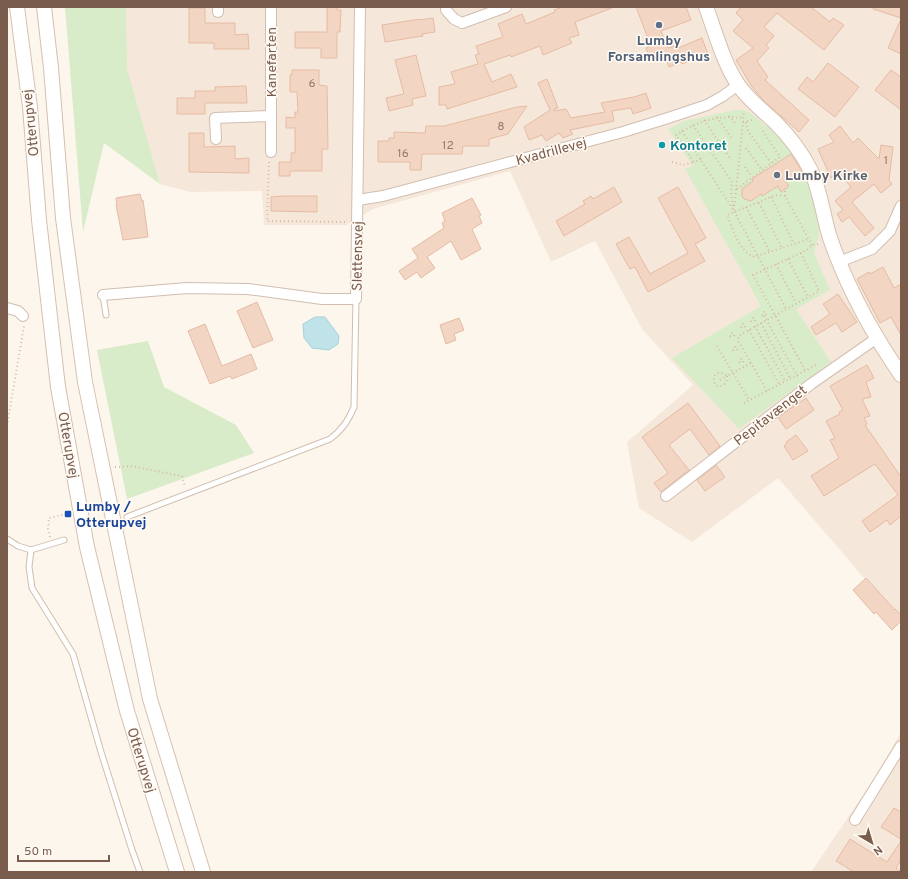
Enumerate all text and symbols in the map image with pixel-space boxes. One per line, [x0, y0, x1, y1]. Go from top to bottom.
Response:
marker: Lumby Forsamlingshus [654, 20, 664, 30]
street label: Kanefarten [264, 27, 281, 97]
place label: Lumby Forsamlingshus [608, 33, 710, 66]
house number: 6 [308, 76, 316, 92]
street label: Otterupvej [20, 88, 43, 157]
house number: 8 [497, 119, 505, 135]
street label: Kvadrillevej [514, 135, 589, 170]
house number: 12 [442, 138, 454, 154]
place label: Kontoret [670, 138, 727, 155]
marker: Kontoret [657, 140, 667, 150]
house number: 16 [397, 146, 409, 162]
house number: 1 [884, 153, 888, 169]
place label: Lumby Kirke [785, 168, 868, 185]
marker: Lumby Kirke [772, 170, 782, 180]
street label: Slettensvej [349, 221, 368, 291]
street label: Pepitavænget [731, 382, 811, 450]
street label: Otterupvej [53, 411, 82, 480]
place label: Lumby / Otterupvej [76, 499, 146, 532]
marker: Lumby / Otterupvej [63, 509, 73, 519]
street label: Otterupvej [123, 726, 159, 795]
north arrow [852, 823, 892, 863]
scale bar [18, 837, 109, 863]
text: N [870, 842, 885, 858]
text: 50 m [24, 844, 52, 860]

